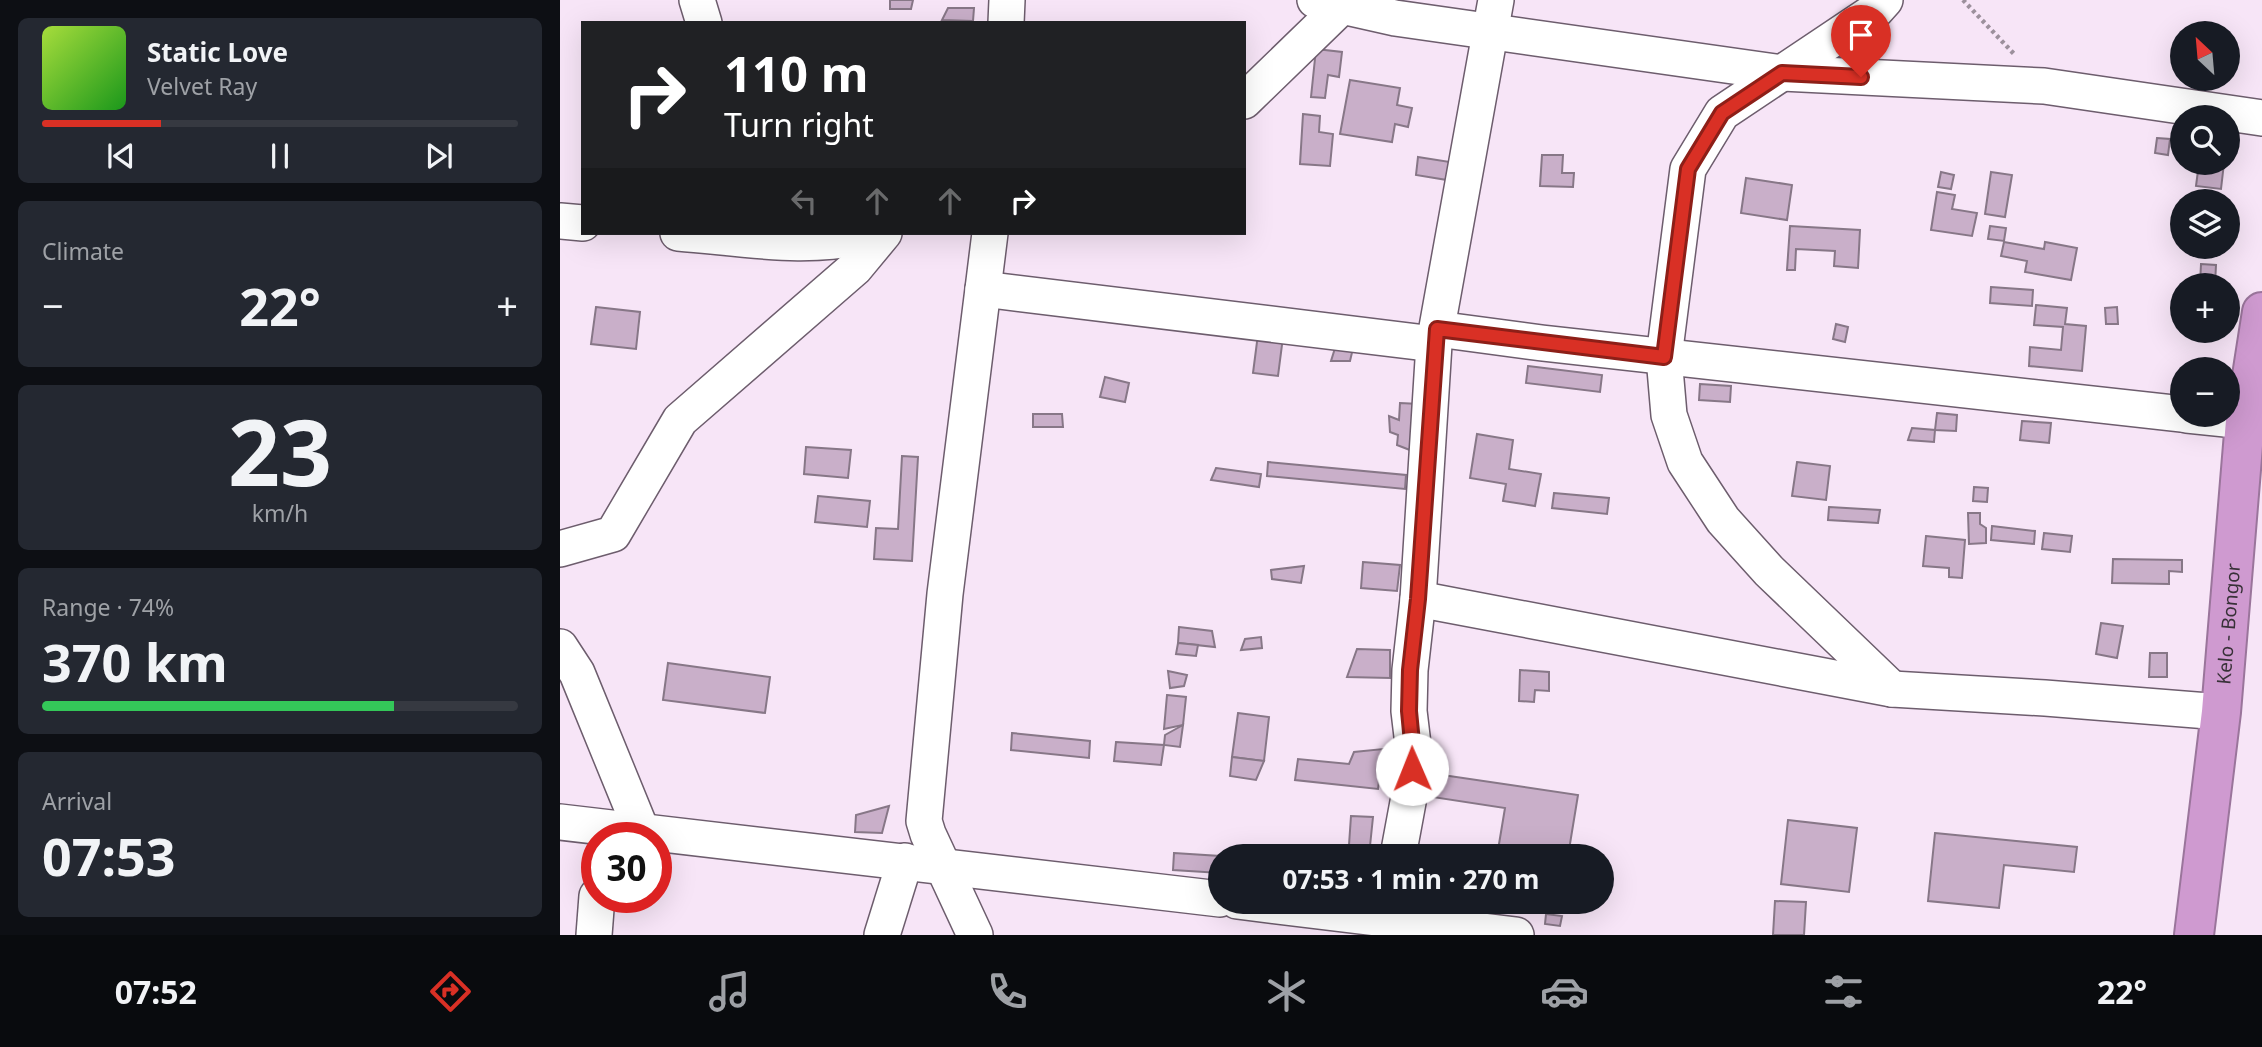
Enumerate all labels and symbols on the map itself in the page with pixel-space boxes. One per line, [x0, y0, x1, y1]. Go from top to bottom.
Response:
pin [1831, 5, 1891, 77]
north arrow [2170, 21, 2240, 91]
street label: Kelo - Bongor [2210, 562, 2246, 686]
position arrow [1375, 732, 1449, 806]
speed limit sign: 30 [581, 822, 672, 913]

